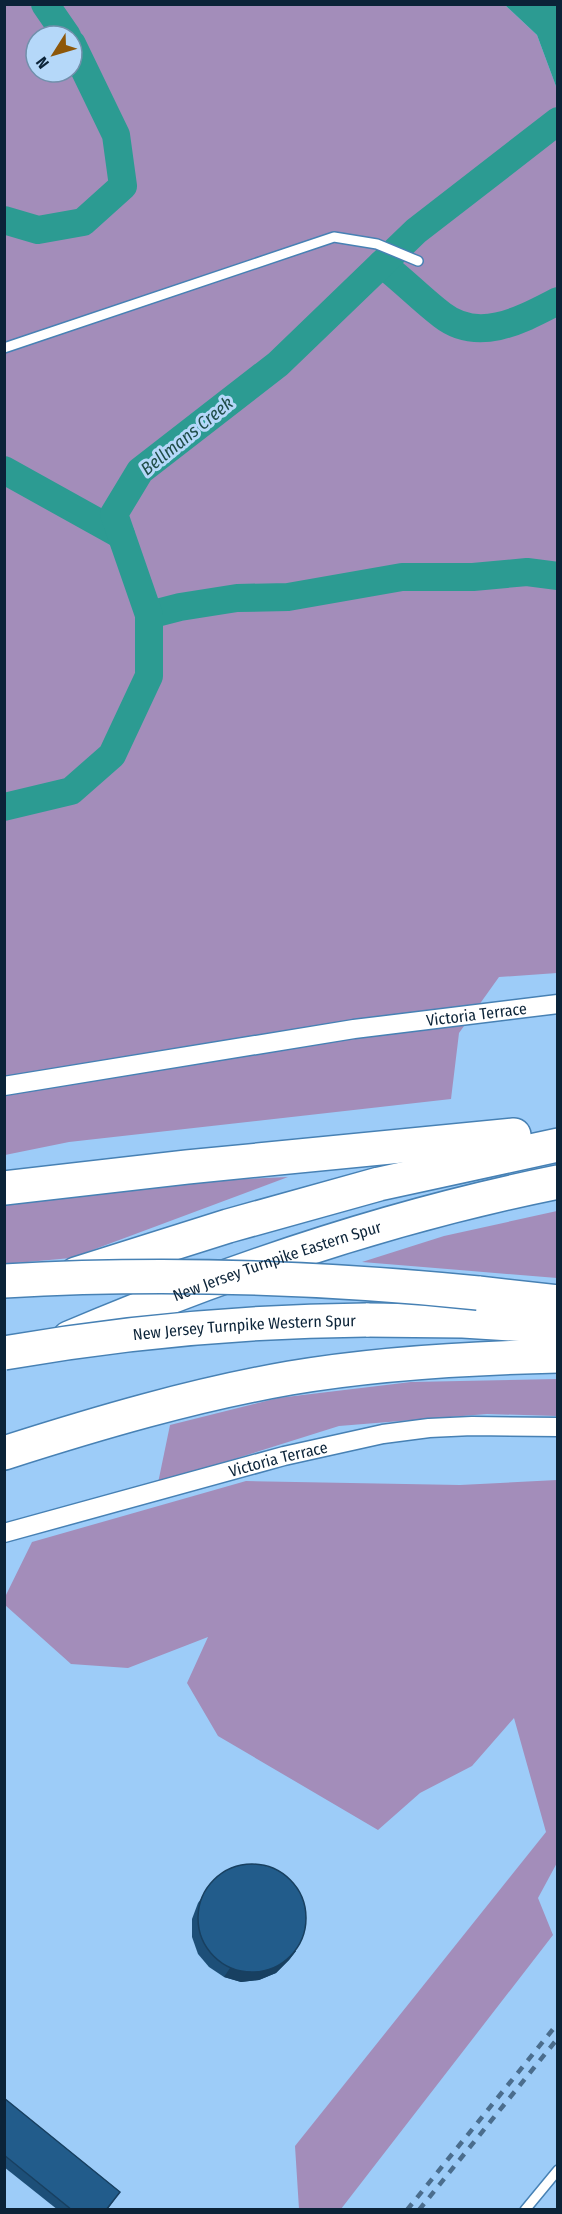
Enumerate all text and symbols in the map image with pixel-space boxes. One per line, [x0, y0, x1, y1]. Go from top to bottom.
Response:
north arrow [24, 24, 84, 84]
text: N [32, 53, 53, 72]
water label: Bellmans Creek [136, 392, 238, 480]
street label: Victoria Terrace [425, 999, 528, 1030]
street label: New Jersey Turnpike Eastern Spur [170, 1217, 384, 1305]
street label: New Jersey Turnpike Western Spur [132, 1311, 356, 1344]
street label: Victoria Terrace [227, 1438, 329, 1481]

